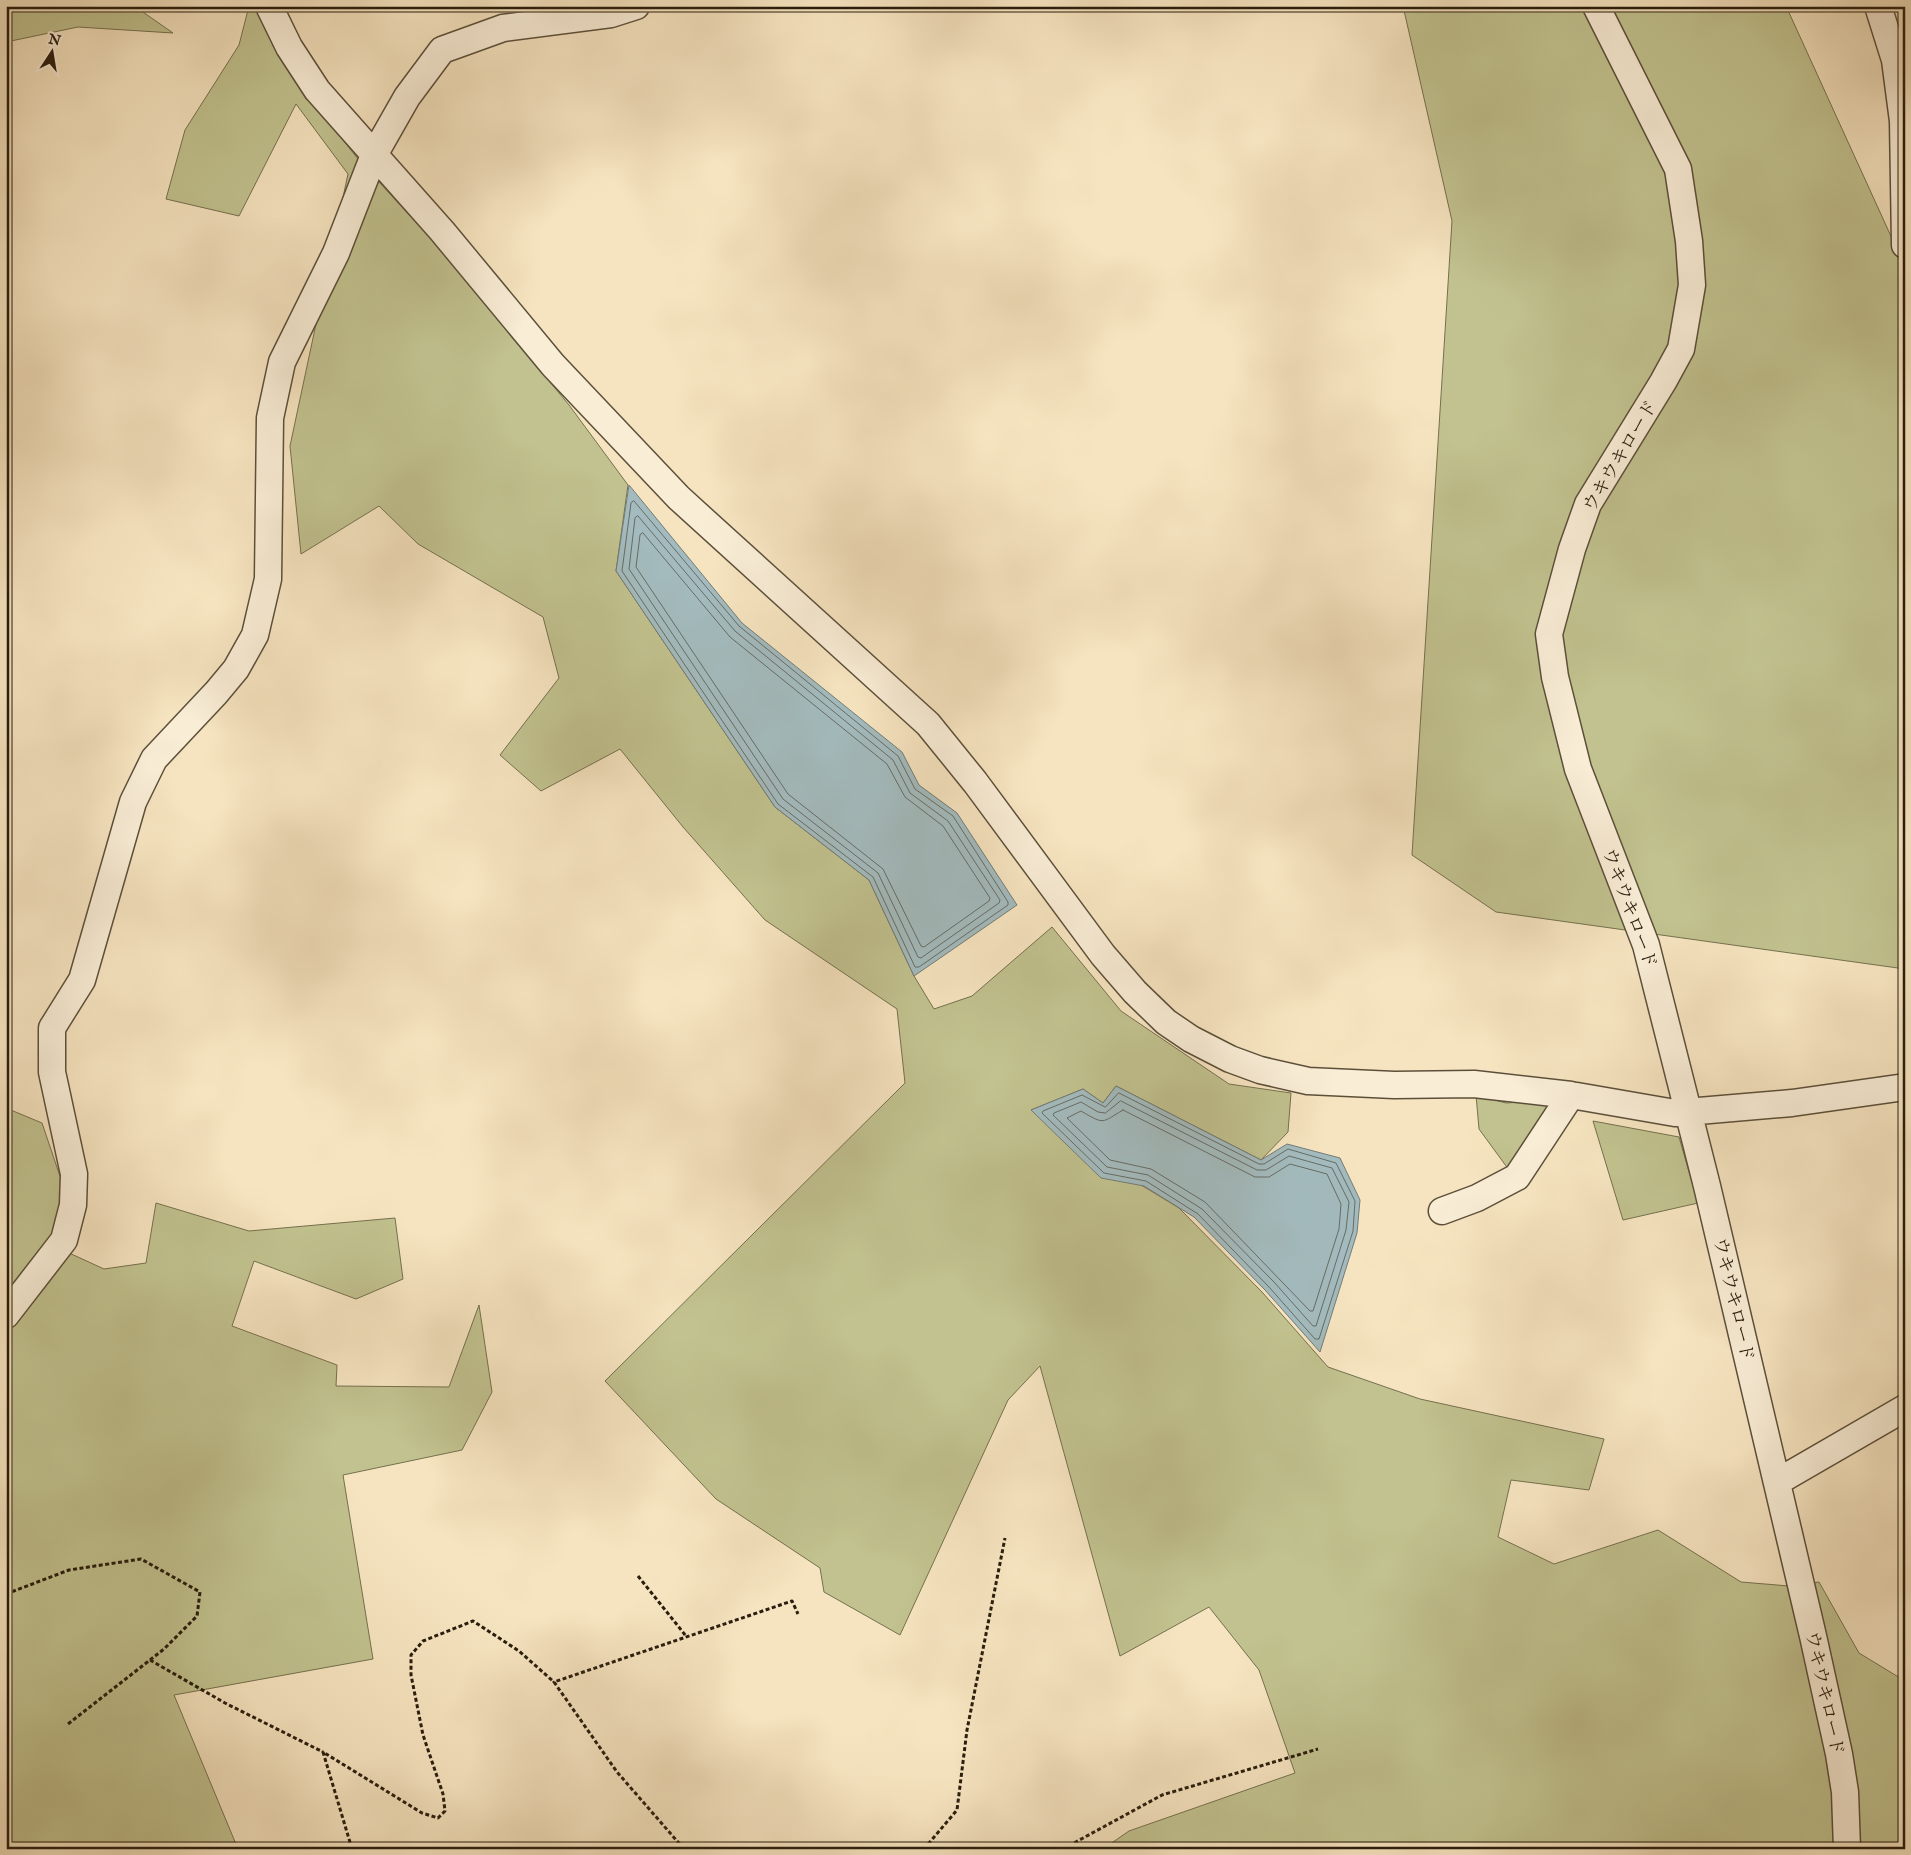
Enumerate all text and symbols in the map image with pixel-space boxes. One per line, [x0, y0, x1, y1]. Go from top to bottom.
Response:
north arrow [28, 28, 78, 78]
text: N [46, 30, 62, 50]
street label: ウキウキロード [1579, 397, 1664, 517]
street label: ウキウキロード [1596, 845, 1661, 972]
street label: ウキウキロード [1707, 1235, 1758, 1363]
street label: ウキウキロード [1799, 1629, 1848, 1757]

